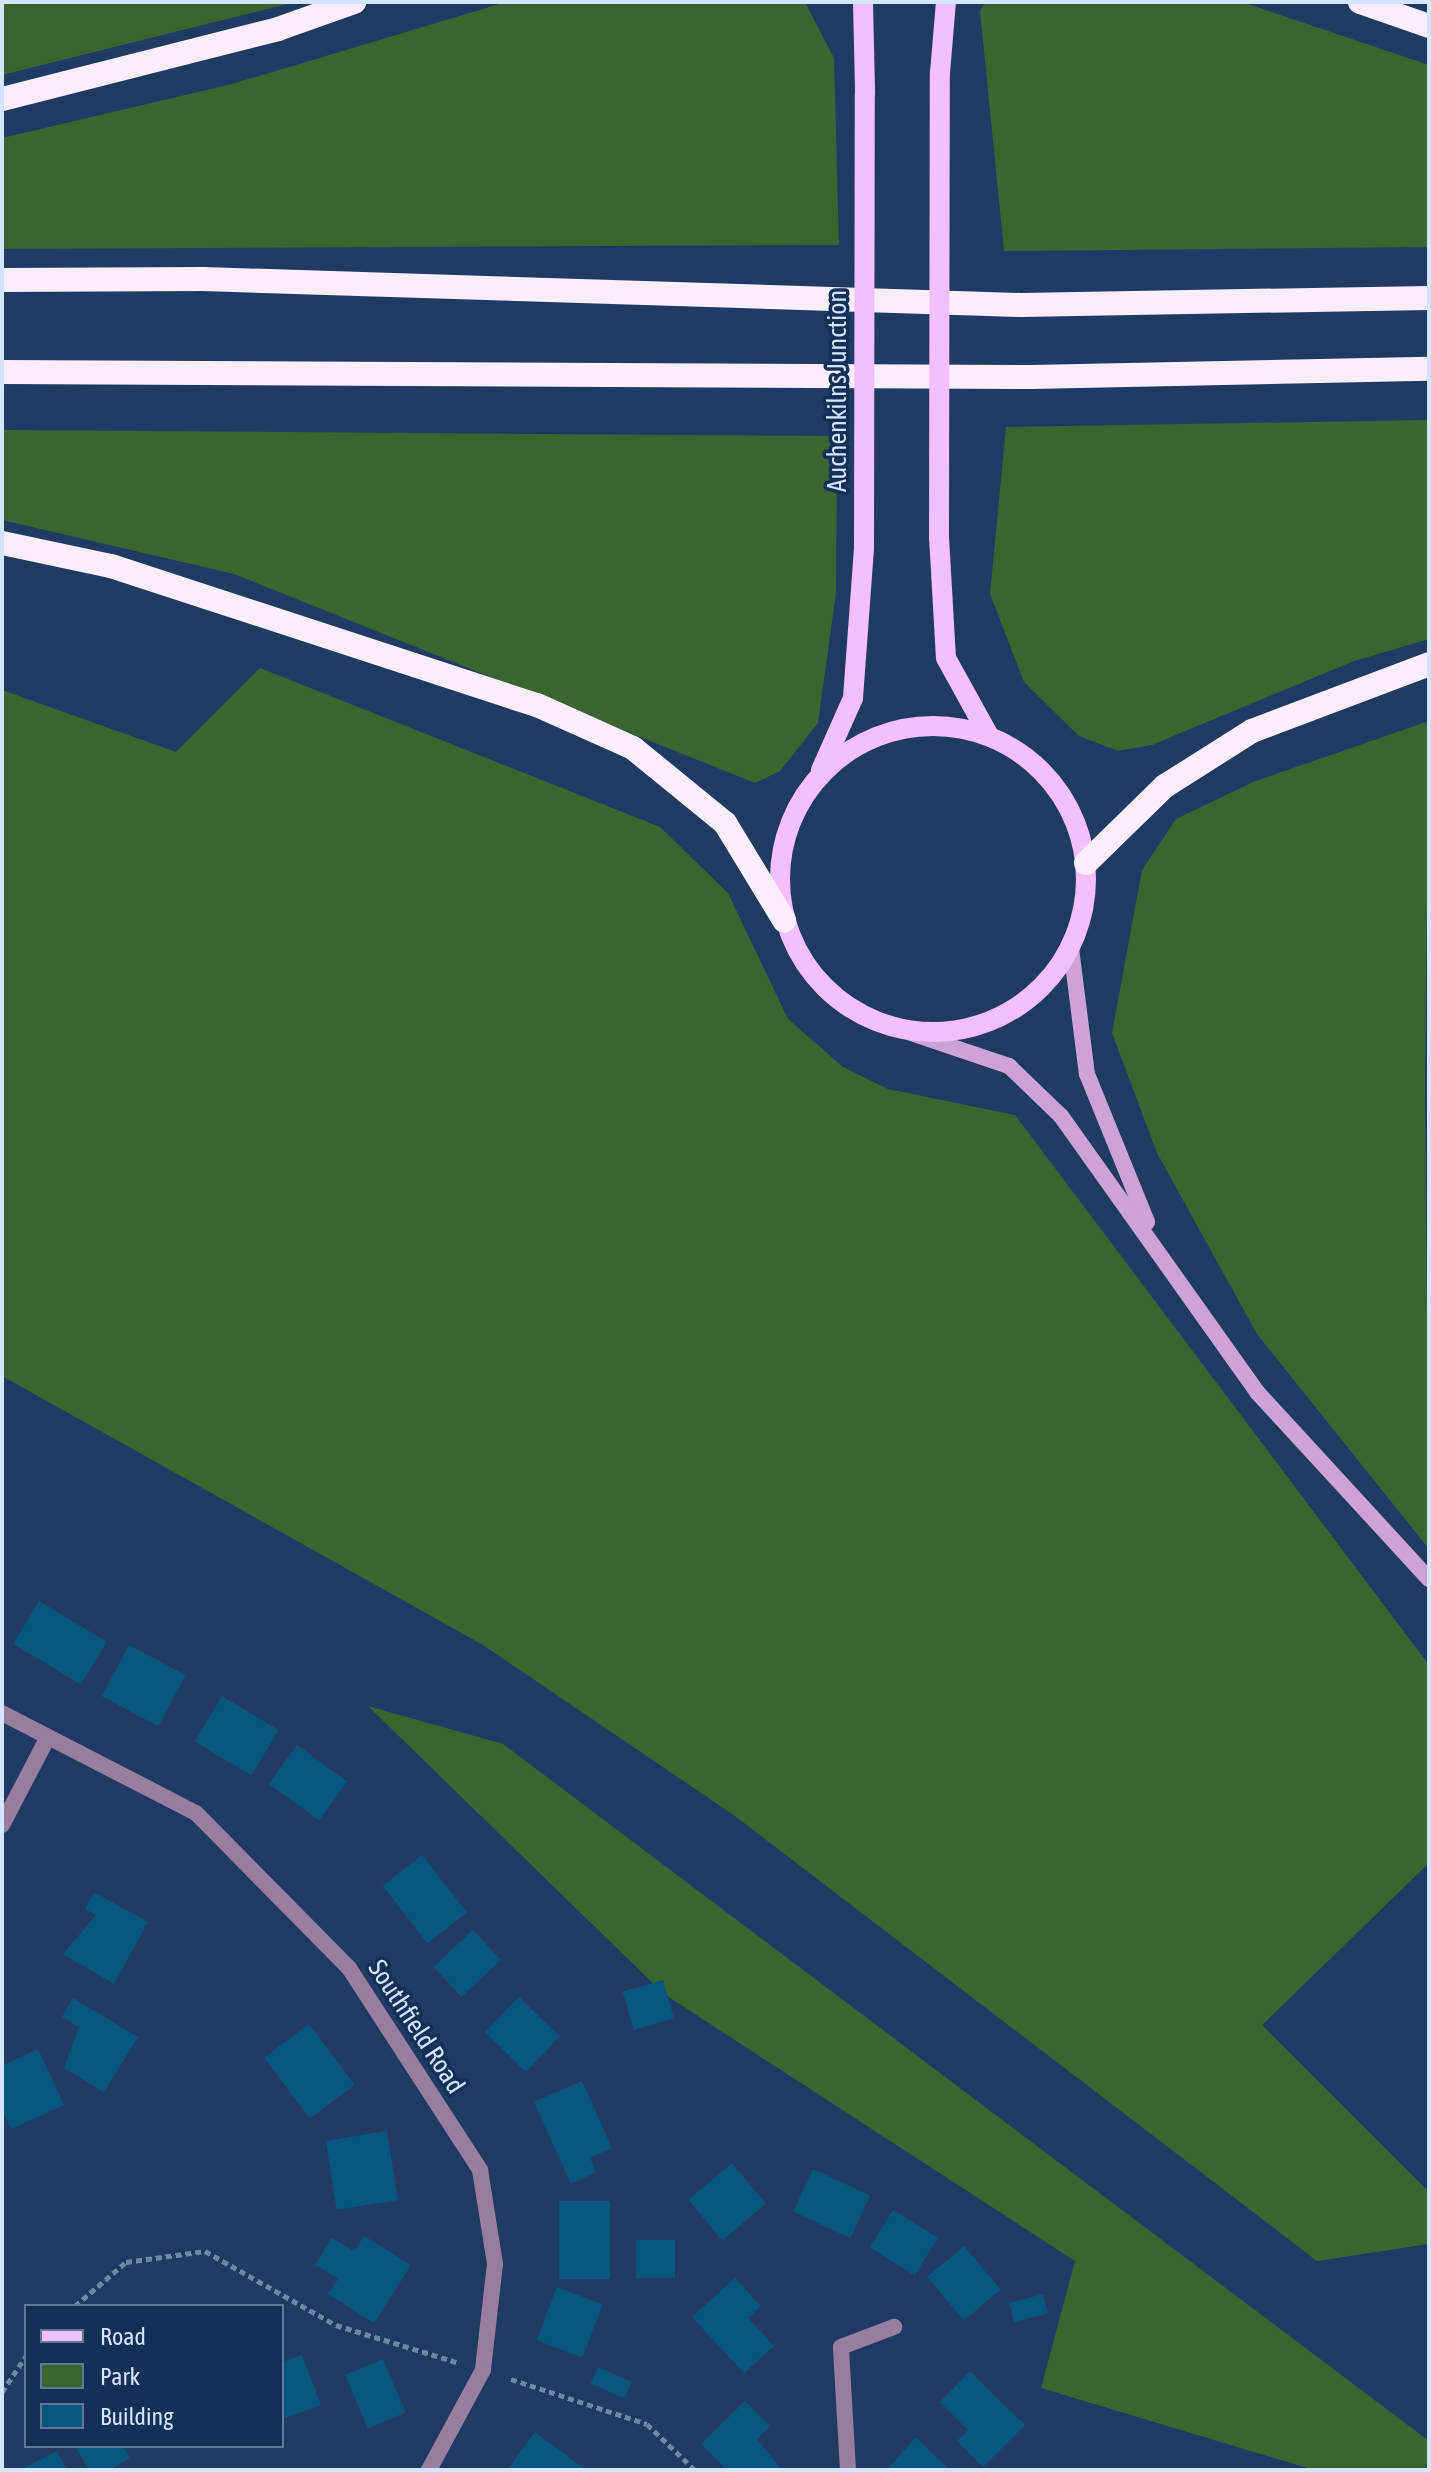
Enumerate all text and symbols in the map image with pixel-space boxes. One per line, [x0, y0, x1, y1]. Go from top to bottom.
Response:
street label: Auchenkilns Junction [822, 290, 854, 492]
street label: Southfield Road [361, 1954, 471, 2100]
legend [24, 2304, 284, 2448]
text: Road [100, 2323, 146, 2350]
text: Park [100, 2363, 140, 2390]
text: Building [100, 2403, 173, 2430]

